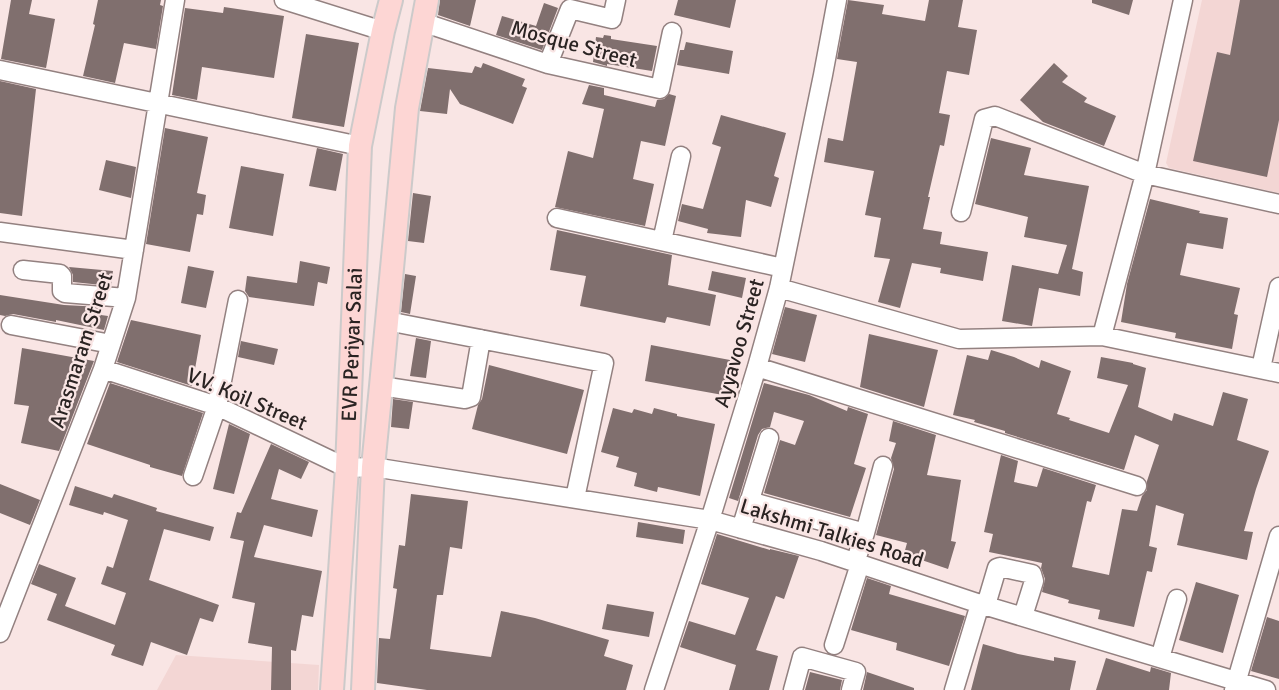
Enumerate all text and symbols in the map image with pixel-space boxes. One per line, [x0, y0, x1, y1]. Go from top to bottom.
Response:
street label: Mosque Street [508, 15, 640, 73]
street label: EVR Periyar Salai [336, 267, 368, 422]
street label: Arasmaram Street [44, 269, 118, 431]
street label: Ayyavoo Street [708, 276, 770, 410]
street label: V.V. Koil Street [183, 362, 311, 436]
street label: Lakshmi Talkies Road [737, 493, 927, 573]

